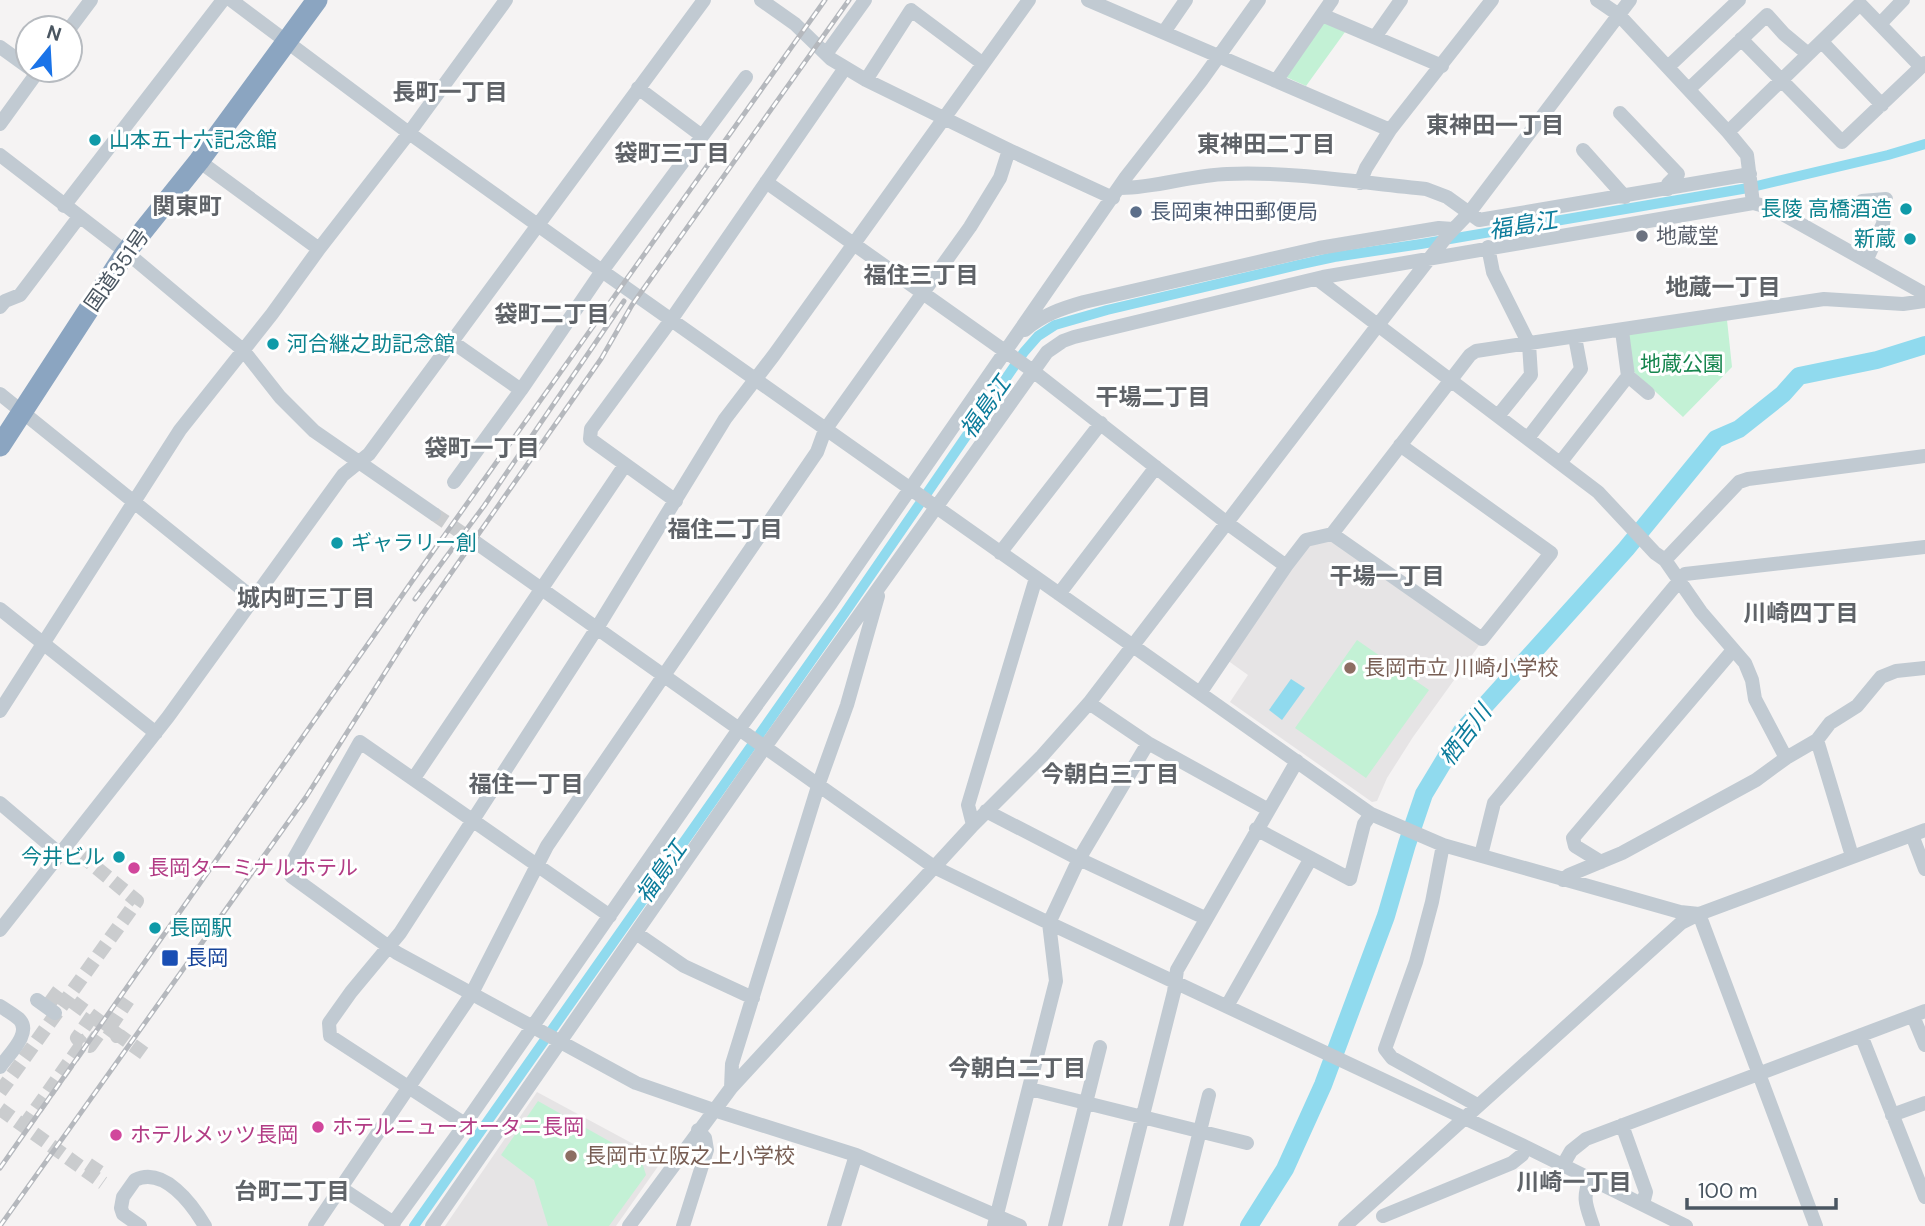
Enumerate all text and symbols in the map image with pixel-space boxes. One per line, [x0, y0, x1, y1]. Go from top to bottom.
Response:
north arrow [14, 14, 84, 84]
text: N [44, 19, 65, 47]
district label: 長町一丁目 [393, 77, 508, 107]
district label: 東神田一丁目 [1426, 110, 1564, 140]
place label: 山本五十六記念館 [109, 126, 277, 154]
district label: 東神田二丁目 [1197, 129, 1335, 159]
marker: 山本五十六記念館 [87, 132, 103, 148]
district label: 袋町三丁目 [615, 138, 730, 168]
district label: 関東町 [153, 191, 222, 221]
place label: 長陵 高橋酒造 [1760, 195, 1892, 223]
place label: 長岡東神田郵便局 [1150, 198, 1318, 226]
marker: 長陵 高橋酒造 [1898, 201, 1914, 217]
marker: 長岡東神田郵便局 [1128, 204, 1144, 220]
water label: 福島江 [1487, 204, 1562, 245]
place label: 地蔵堂 [1656, 222, 1719, 250]
street label: 国道351号 [78, 223, 156, 317]
place label: 新蔵 [1854, 225, 1896, 253]
marker: 地蔵堂 [1634, 228, 1650, 244]
marker: 新蔵 [1902, 231, 1918, 247]
district label: 福住三丁目 [864, 260, 979, 290]
district label: 地蔵一丁目 [1666, 272, 1781, 302]
district label: 袋町二丁目 [495, 299, 610, 329]
place label: 河合継之助記念館 [287, 330, 455, 358]
marker: 河合継之助記念館 [265, 336, 281, 352]
park label: 地蔵公園 [1640, 350, 1724, 378]
water label: 福島江 [953, 368, 1019, 444]
district label: 干場二丁目 [1096, 382, 1211, 412]
district label: 袋町一丁目 [425, 433, 540, 463]
district label: 福住二丁目 [668, 514, 783, 544]
place label: ギャラリー創 [351, 529, 477, 557]
marker: ギャラリー創 [329, 535, 345, 551]
district label: 干場一丁目 [1330, 561, 1445, 591]
district label: 城内町三丁目 [237, 583, 375, 613]
district label: 川崎四丁目 [1744, 598, 1859, 628]
place label: 長岡市立 川崎小学校 [1364, 654, 1559, 682]
marker: 長岡市立 川崎小学校 [1342, 660, 1358, 676]
water label: 栖吉川 [1432, 696, 1500, 772]
district label: 今朝白三丁目 [1041, 759, 1179, 789]
district label: 福住一丁目 [469, 769, 584, 799]
water label: 福島江 [629, 833, 695, 909]
place label: 今井ビル [21, 843, 105, 871]
marker: 今井ビル [111, 849, 127, 865]
place label: 長岡ターミナルホテル [148, 854, 358, 882]
marker: 長岡ターミナルホテル [126, 860, 142, 876]
place label: 長岡駅 [169, 914, 232, 942]
marker: 長岡駅 [147, 920, 163, 936]
place label: 長岡 [186, 944, 228, 972]
marker: 長岡 [160, 948, 180, 968]
district label: 今朝白二丁目 [948, 1053, 1086, 1083]
place label: ホテルニューオータニ長岡 [332, 1113, 584, 1141]
marker: ホテルニューオータニ長岡 [310, 1119, 326, 1135]
place label: ホテルメッツ長岡 [130, 1121, 298, 1149]
marker: ホテルメッツ長岡 [108, 1127, 124, 1143]
place label: 長岡市立阪之上小学校 [585, 1142, 795, 1170]
marker: 長岡市立阪之上小学校 [563, 1148, 579, 1164]
scale bar [1687, 1166, 1836, 1210]
district label: 川崎一丁目 [1517, 1167, 1632, 1197]
district label: 台町二丁目 [235, 1176, 350, 1206]
text: 100 m [1698, 1177, 1758, 1205]

